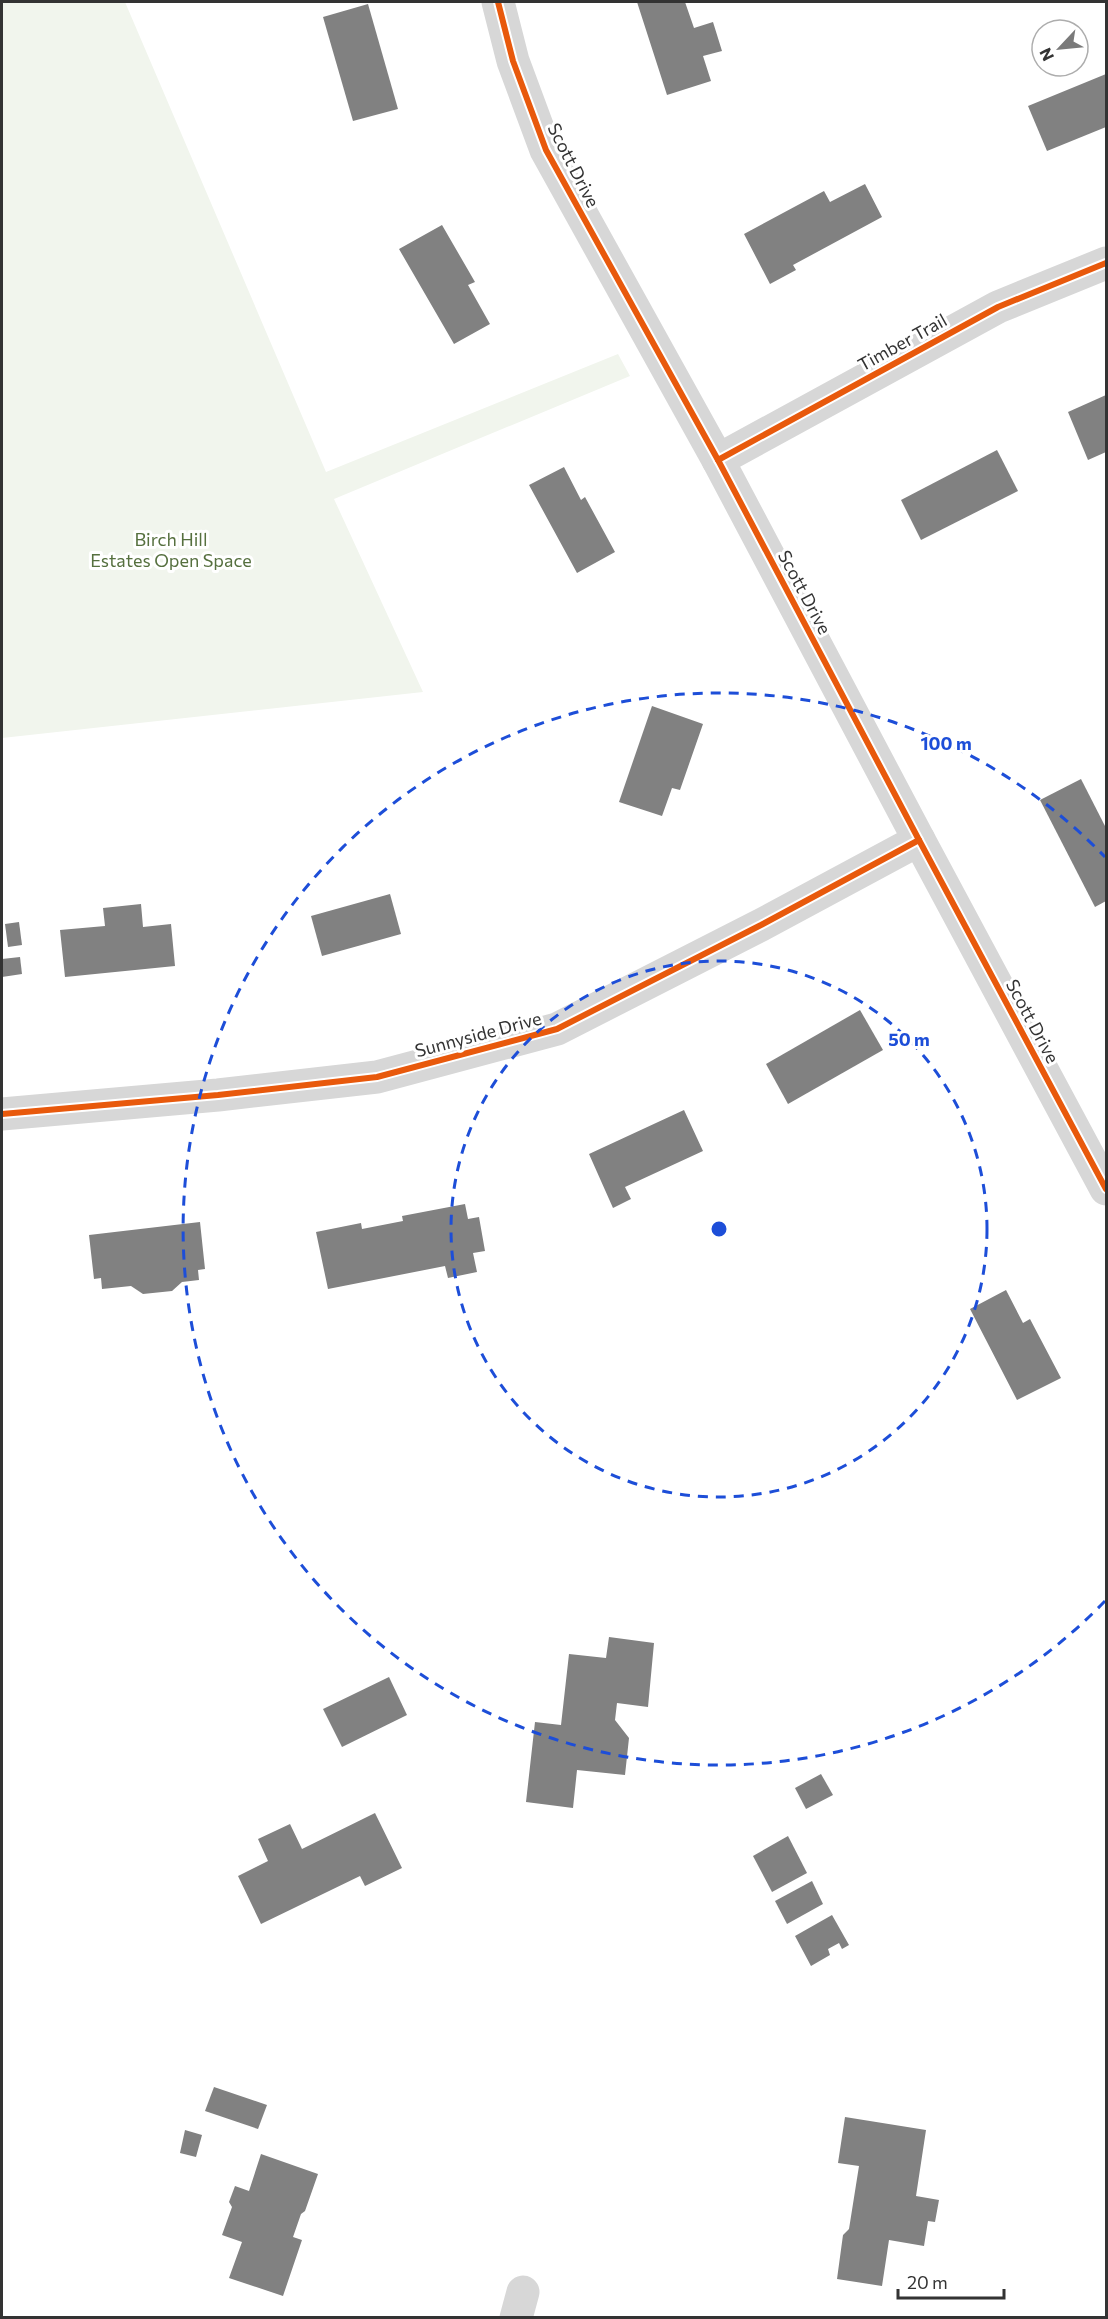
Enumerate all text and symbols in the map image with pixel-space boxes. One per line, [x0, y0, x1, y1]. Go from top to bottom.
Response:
north arrow [1030, 18, 1090, 78]
text: N [1035, 45, 1057, 64]
street label: Scott Drive [543, 119, 605, 211]
street label: Timber Trail [854, 309, 950, 375]
park label: Birch Hill Estates Open Space [90, 528, 252, 571]
street label: Scott Drive [774, 546, 836, 638]
text: 100 m [920, 732, 972, 754]
street label: Scott Drive [1002, 975, 1064, 1067]
street label: Sunnyside Drive [412, 1007, 544, 1061]
text: 50 m [888, 1028, 930, 1050]
centre of rings [709, 1219, 729, 1239]
scale bar [898, 2262, 1004, 2300]
text: 20 m [907, 2271, 948, 2293]

